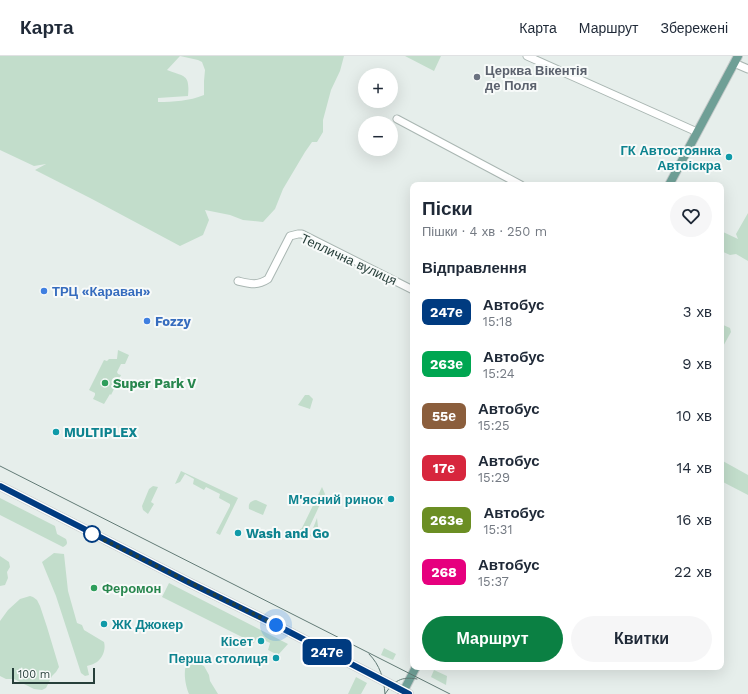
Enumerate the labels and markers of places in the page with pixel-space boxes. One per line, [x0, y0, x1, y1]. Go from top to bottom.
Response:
place label: Церква Вікентія де Поля [485, 63, 587, 93]
marker: Церква Вікентія де Поля [472, 72, 482, 82]
place label: ГК Автостоянка Автоіскра [620, 143, 722, 173]
marker: ГК Автостоянка Автоіскра [724, 152, 734, 162]
place label: ТРЦ «Караван» [52, 284, 151, 299]
marker: ТРЦ «Караван» [39, 286, 49, 296]
place label: Fozzy [155, 314, 191, 329]
marker: Fozzy [142, 316, 152, 326]
place label: Super Park V [113, 376, 196, 391]
marker: Super Park V [100, 378, 110, 388]
place label: MULTIPLEX [64, 425, 137, 440]
marker: MULTIPLEX [51, 427, 61, 437]
place label: М'ясний ринок [288, 492, 383, 507]
marker: М'ясний ринок [386, 494, 396, 504]
unlabelled marker [83, 525, 101, 543]
place label: Wash and Go [246, 526, 330, 541]
marker: Wash and Go [233, 528, 243, 538]
place label: Феромон [102, 581, 161, 596]
marker: Феромон [89, 583, 99, 593]
place label: ЖК Джокер [111, 617, 183, 632]
marker: ЖК Джокер [99, 619, 109, 629]
place label: Кісет [221, 634, 253, 649]
marker: Кісет [256, 636, 266, 646]
place label: Перша столиця [169, 651, 268, 666]
marker: Перша столиця [271, 653, 281, 663]

